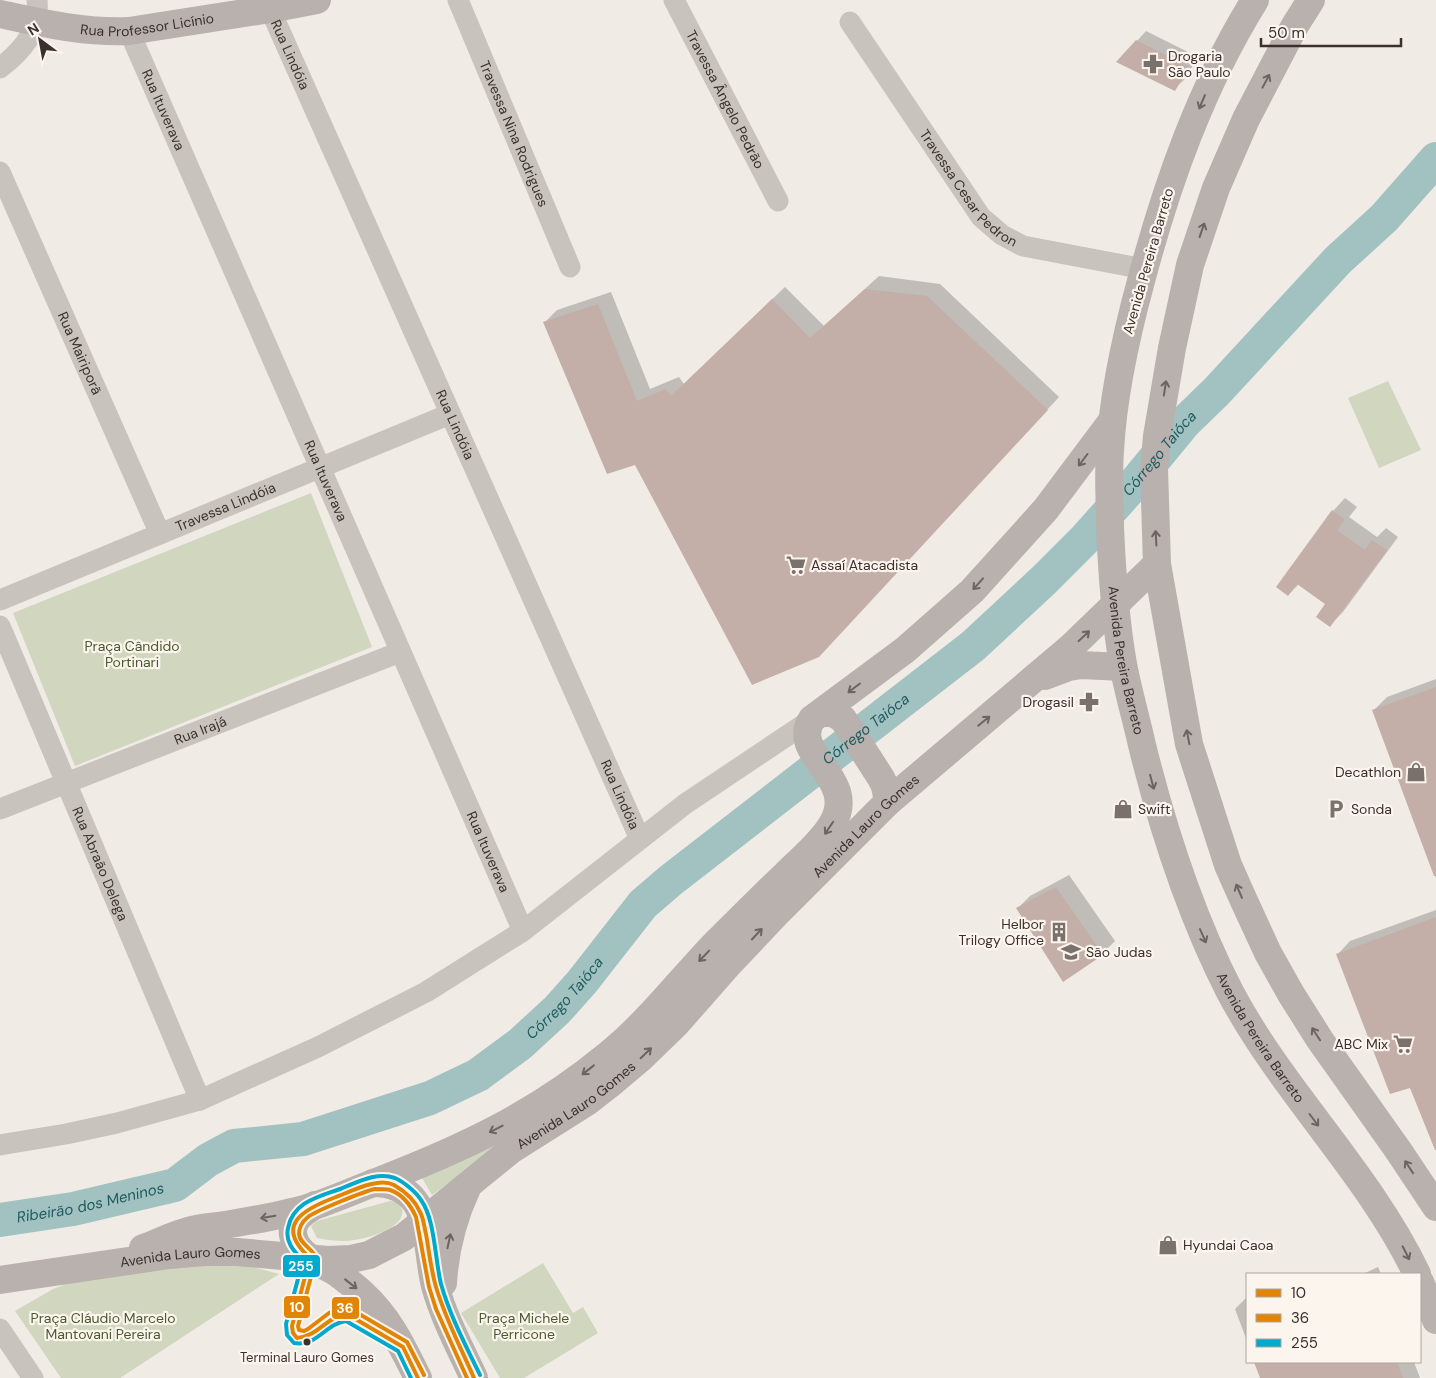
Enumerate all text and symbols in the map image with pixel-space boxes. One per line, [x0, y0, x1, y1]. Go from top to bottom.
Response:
street label: Rua Professor Licínio [79, 9, 215, 40]
north arrow [15, 15, 65, 65]
scale bar [1261, 15, 1401, 47]
street label: Rua Lindóia [267, 17, 314, 92]
text: N [24, 19, 42, 39]
text: 50 m [1268, 23, 1305, 43]
street label: Travessa Ângelo Pedrão [682, 27, 769, 172]
place label: Drogaria São Paulo [1168, 47, 1231, 81]
pharmacy icon: Drogaria São Paulo [1142, 53, 1164, 75]
street label: Travessa Nina Rodrigues [475, 58, 553, 210]
street label: Rua Ituverava [138, 66, 189, 153]
one-way arrow [1261, 73, 1271, 88]
one-way arrow [1197, 94, 1206, 109]
street label: Travessa Cesar Pedron [916, 126, 1020, 250]
street label: Avenida Pereira Barreto [1119, 186, 1177, 336]
one-way arrow [1198, 222, 1207, 238]
street label: Rua Mairiporã [54, 309, 106, 397]
one-way arrow [1161, 380, 1171, 396]
street label: Rua Lindóia [432, 387, 479, 462]
water label: Córrego Taióca [1118, 406, 1201, 500]
street label: Rua Ituverava [300, 437, 352, 524]
one-way arrow [1078, 453, 1088, 467]
street label: Travessa Lindóia [173, 478, 278, 536]
one-way arrow [1151, 530, 1161, 546]
supermarket icon: Assaí Atacadista [785, 554, 807, 576]
place label: Assaí Atacadista [811, 556, 918, 574]
one-way arrow [972, 578, 984, 591]
street label: Avenida Pereira Barreto [1104, 585, 1148, 737]
one-way arrow [1077, 630, 1090, 642]
park label: Praça Cândido Portinari [84, 637, 180, 671]
one-way arrow [848, 683, 861, 694]
water label: Córrego Taióca [818, 689, 914, 769]
pharmacy icon: Drogasil [1078, 691, 1100, 713]
place label: Drogasil [1023, 693, 1074, 711]
street label: Rua Irajá [171, 712, 229, 749]
one-way arrow [977, 715, 990, 726]
one-way arrow [1182, 729, 1192, 745]
street label: Rua Lindóia [597, 757, 644, 832]
shop icon: Decathlon [1405, 761, 1427, 783]
place label: Decathlon [1335, 763, 1401, 781]
street label: Avenida Lauro Gomes [809, 770, 923, 881]
one-way arrow [1147, 774, 1157, 790]
shop icon: Swift [1112, 798, 1134, 820]
parking icon: Sonda [1325, 798, 1347, 820]
place label: Swift [1138, 800, 1170, 818]
place label: Sonda [1351, 800, 1392, 818]
street label: Rua Abraão Delega [68, 804, 132, 924]
street label: Rua Ituverava [463, 808, 514, 895]
one-way arrow [824, 821, 835, 835]
one-way arrow [1234, 884, 1244, 899]
place label: Helbor Trilogy Office [959, 915, 1044, 949]
building icon: Helbor Trilogy Office [1048, 921, 1070, 943]
one-way arrow [751, 928, 763, 940]
one-way arrow [1199, 928, 1209, 943]
school or university icon: São Judas [1060, 941, 1082, 963]
place label: São Judas [1086, 943, 1152, 961]
one-way arrow [697, 950, 710, 962]
water label: Córrego Taióca [522, 953, 608, 1044]
street label: Avenida Pereira Barreto [1213, 969, 1309, 1106]
one-way arrow [1310, 1027, 1320, 1041]
supermarket icon: ABC Mix [1392, 1033, 1414, 1055]
place label: ABC Mix [1334, 1035, 1388, 1053]
one-way arrow [640, 1047, 652, 1059]
street label: Avenida Lauro Gomes [513, 1057, 639, 1153]
one-way arrow [582, 1065, 595, 1076]
one-way arrow [1309, 1112, 1319, 1126]
one-way arrow [489, 1124, 504, 1134]
one-way arrow [1404, 1160, 1414, 1174]
water label: Ribeirão dos Meninos [15, 1178, 166, 1227]
one-way arrow [260, 1213, 276, 1223]
one-way arrow [444, 1233, 454, 1249]
shop icon: Hyundai Caoa [1157, 1234, 1179, 1256]
place label: Hyundai Caoa [1183, 1236, 1273, 1254]
street label: Avenida Lauro Gomes [119, 1243, 262, 1271]
one-way arrow [1402, 1245, 1411, 1260]
line badge: 255 [282, 1254, 321, 1278]
text: 255 [288, 1257, 314, 1275]
legend [1246, 1273, 1421, 1363]
one-way arrow [344, 1278, 357, 1289]
text: 10 [1291, 1283, 1306, 1303]
line badge: 10 [283, 1295, 311, 1319]
line badge: 36 [331, 1296, 360, 1320]
text: 10 [290, 1298, 305, 1316]
text: 36 [336, 1299, 354, 1317]
text: 36 [1291, 1308, 1309, 1328]
park label: Praça Cláudio Marcelo Mantovani Pereira [31, 1309, 175, 1343]
park label: Praça Michele Perricone [479, 1309, 569, 1343]
text: 255 [1291, 1333, 1318, 1353]
marker: Terminal Lauro Gomes [302, 1337, 312, 1347]
place label: Terminal Lauro Gomes [240, 1349, 374, 1366]

